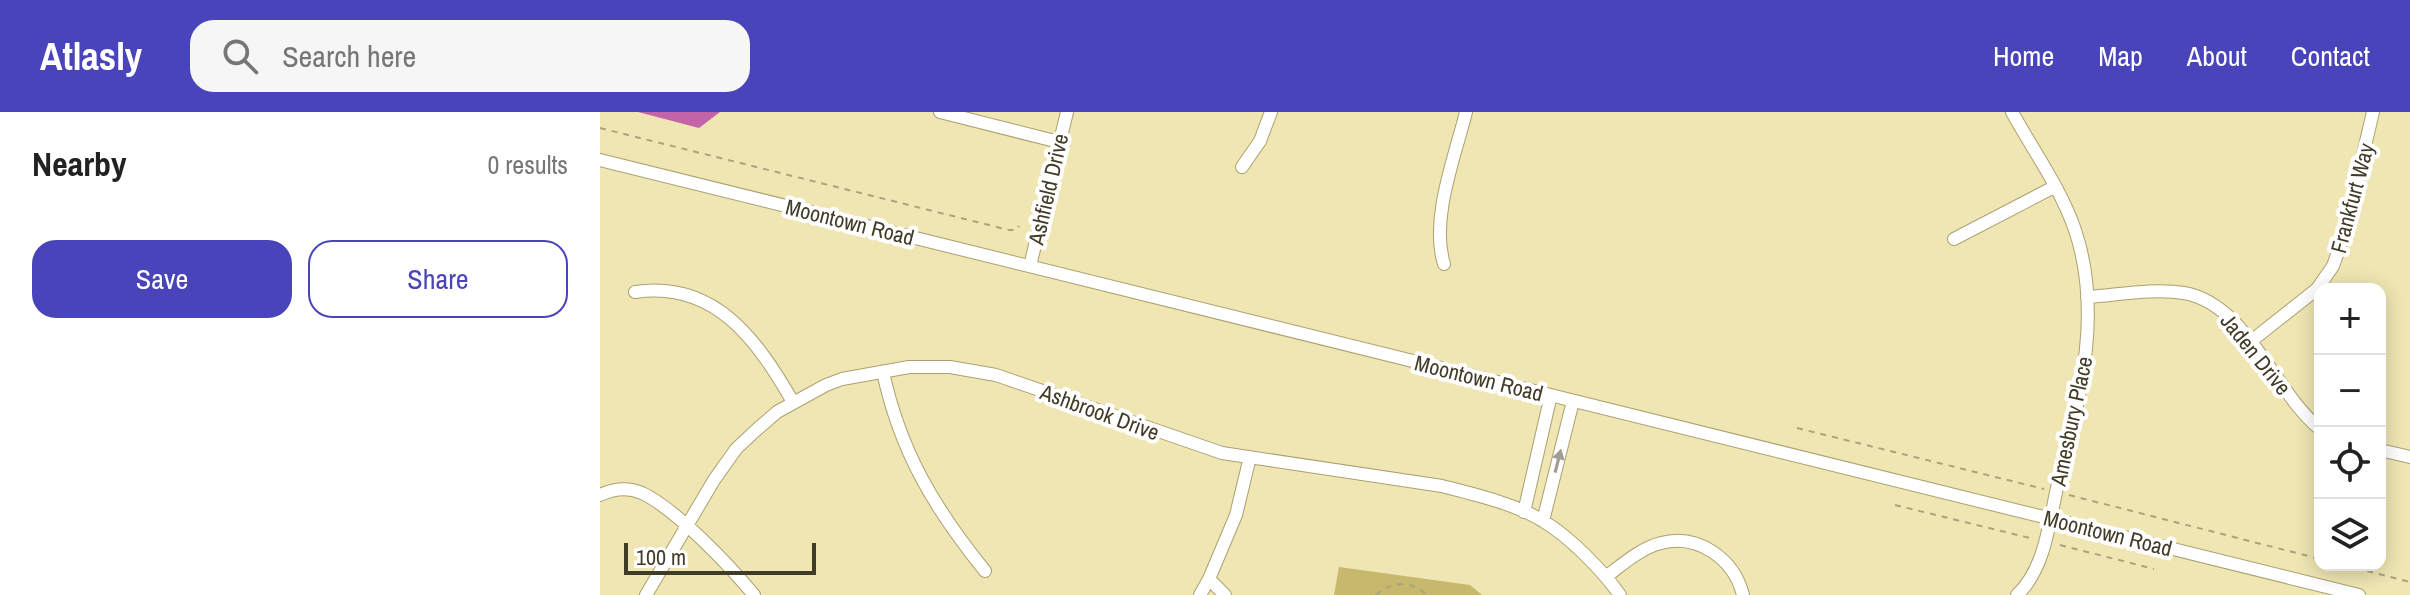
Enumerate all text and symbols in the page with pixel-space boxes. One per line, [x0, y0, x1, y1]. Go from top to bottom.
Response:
search box [190, 20, 750, 92]
text: Atlasly [40, 31, 142, 82]
icon: search [218, 34, 262, 78]
text: Search here [282, 36, 416, 76]
text: Home [1993, 37, 2054, 75]
text: Map [2098, 37, 2143, 75]
text: About [2187, 37, 2247, 75]
text: Contact [2291, 37, 2370, 75]
street label: Ashfield Drive [1020, 130, 1075, 249]
street label: Frankfurt Way [2323, 140, 2381, 256]
text: Nearby [32, 141, 127, 187]
text: 0 results [487, 147, 568, 182]
street label: Moontown Road [783, 192, 917, 252]
button: Save [32, 240, 292, 318]
button: Share [308, 240, 568, 318]
map controls [2314, 283, 2386, 571]
button: + [2314, 283, 2386, 355]
street label: Jaden Drive [2214, 307, 2298, 401]
street label: Moontown Road [1412, 348, 1546, 408]
street label: Amesbury Place [2042, 354, 2099, 489]
button: − [2314, 355, 2386, 427]
street label: Ashbrook Drive [1036, 376, 1164, 447]
button: locate [2314, 427, 2386, 499]
one-way arrow [1552, 448, 1565, 473]
button: layers [2314, 499, 2386, 571]
street label: Moontown Road [2041, 503, 2175, 563]
scale bar [624, 539, 816, 575]
text: 100 m [636, 542, 686, 572]

